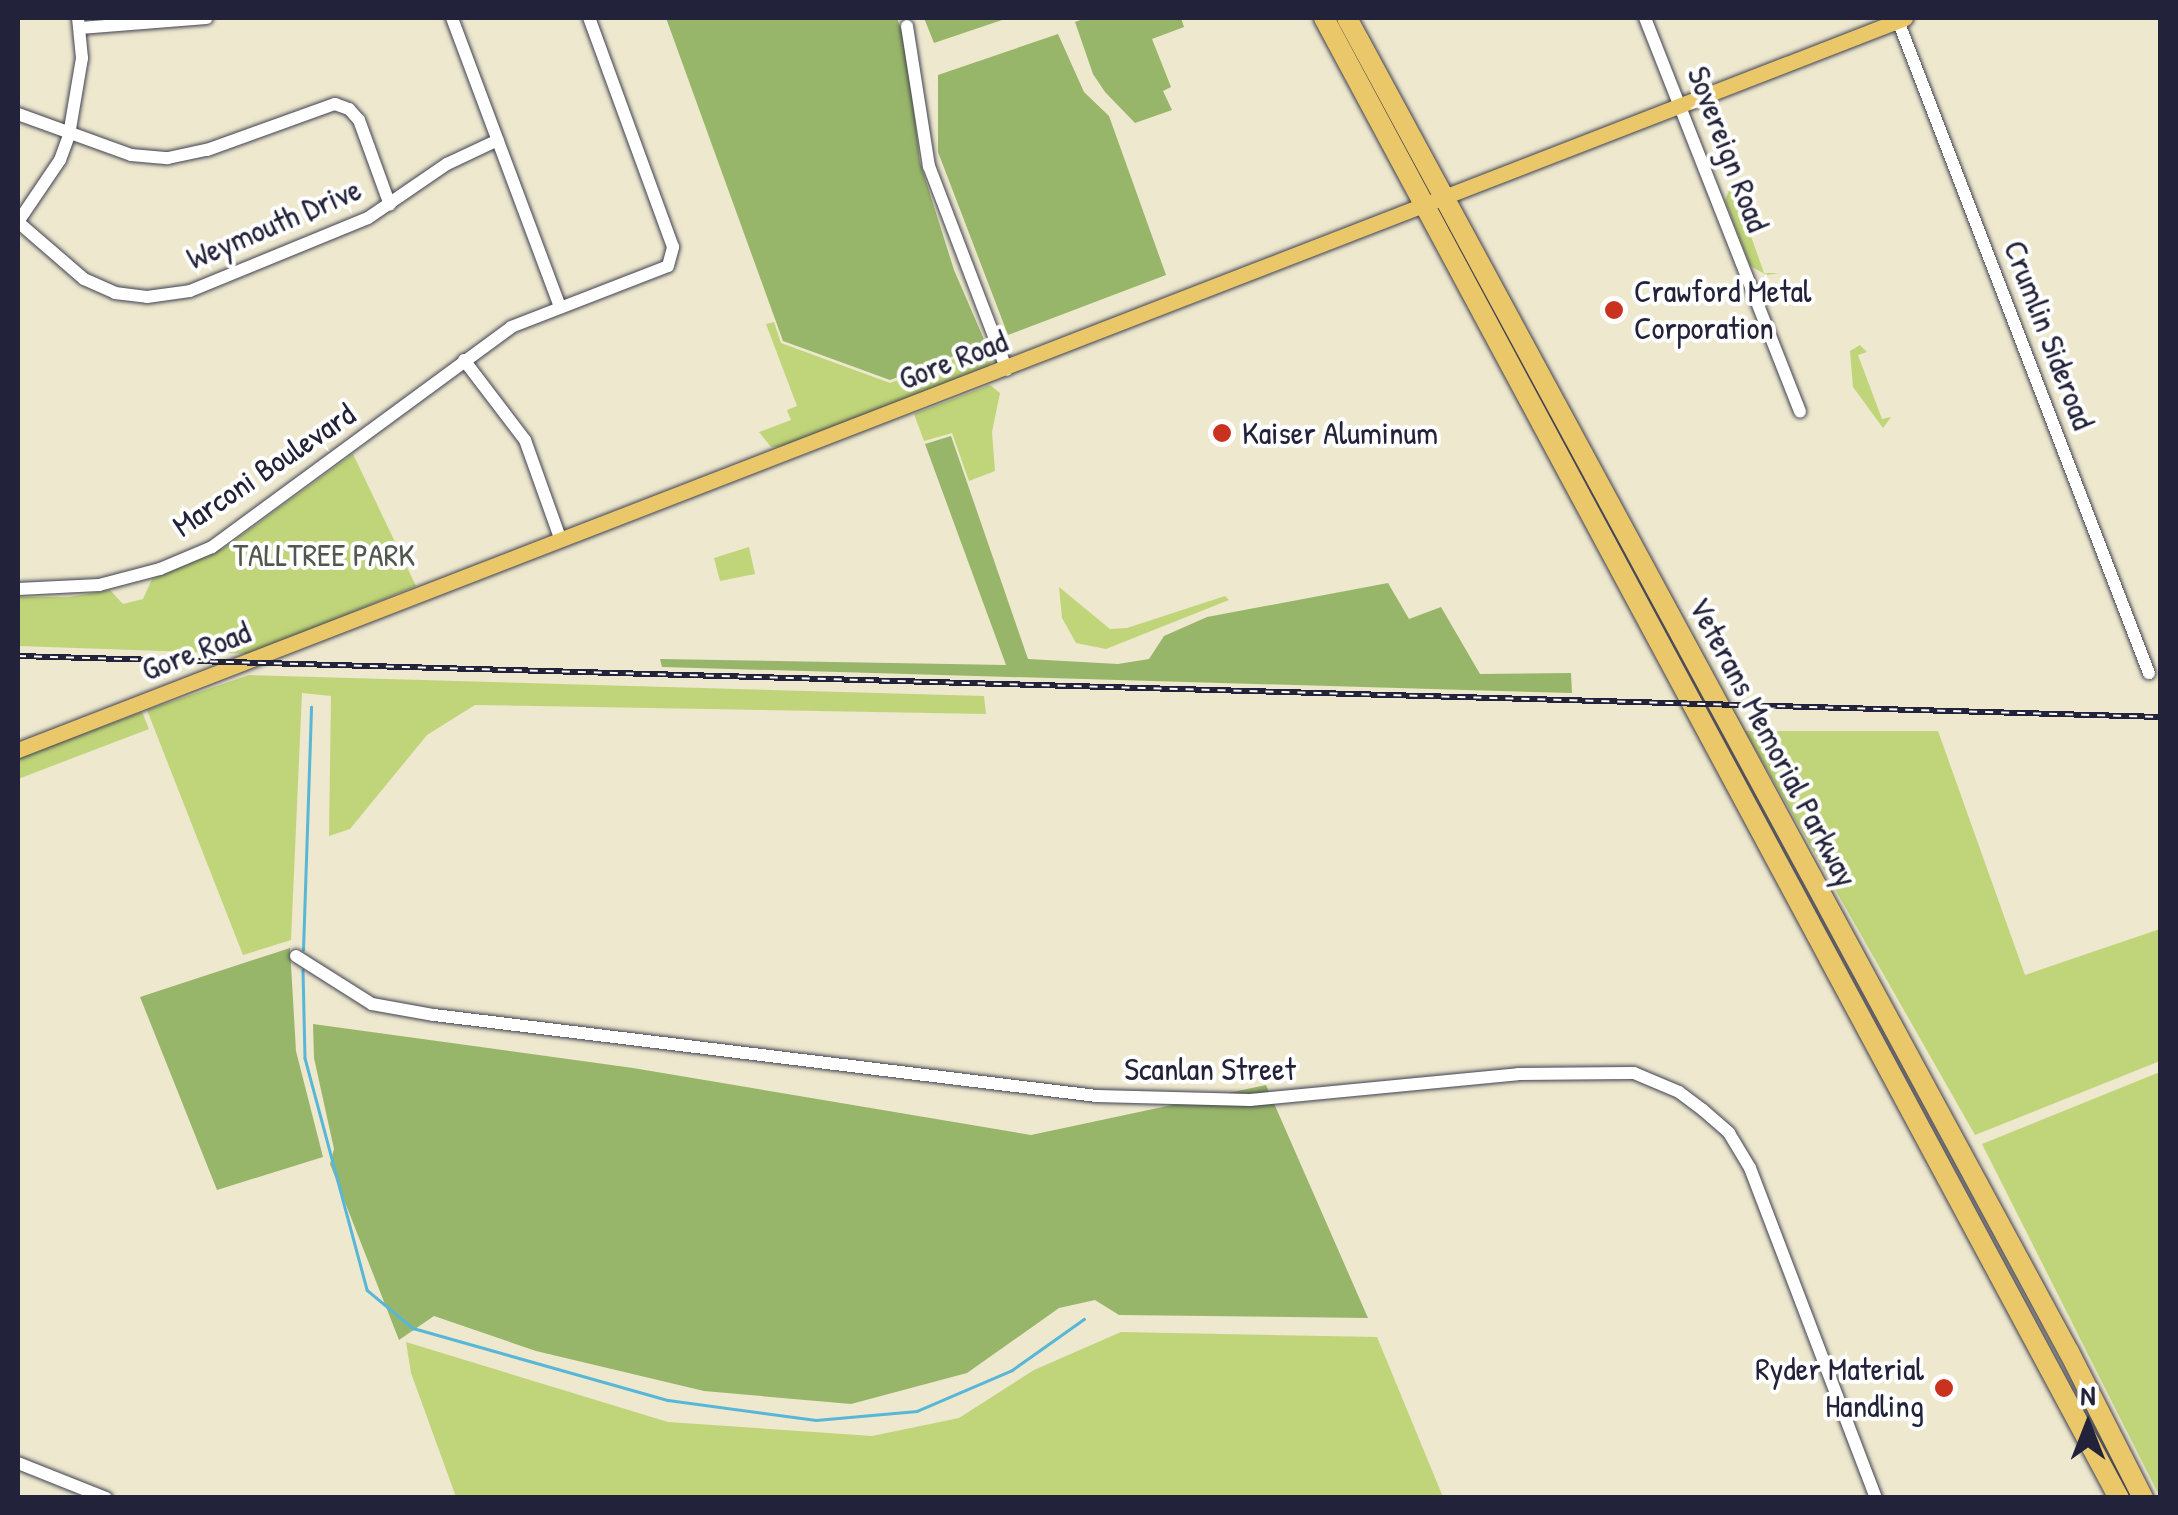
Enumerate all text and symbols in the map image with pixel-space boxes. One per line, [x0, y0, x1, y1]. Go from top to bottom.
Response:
street label: Sovereign Road [1679, 61, 1777, 237]
street label: Weymouth Drive [181, 170, 367, 278]
street label: Crumlin Sideroad [1995, 235, 2103, 435]
place label: Crawford Metal Corporation [1634, 273, 1812, 348]
marker: Crawford Metal Corporation [1603, 299, 1625, 321]
street label: Gore Road [893, 322, 1013, 398]
street label: Marconi Boulevard [166, 395, 362, 545]
place label: Kaiser Aluminum [1242, 414, 1438, 452]
marker: Kaiser Aluminum [1211, 422, 1233, 444]
park label: TALLTREE PARK [233, 536, 415, 574]
street label: Veterans Memorial Parkway [1680, 591, 1866, 893]
street label: Gore Road [136, 613, 256, 689]
street label: Scanlan Street [1124, 1050, 1296, 1088]
place label: Ryder Material Handling [1755, 1351, 1924, 1426]
north arrow [2038, 1375, 2138, 1475]
text: N [2081, 1376, 2095, 1414]
marker: Ryder Material Handling [1933, 1377, 1955, 1399]

